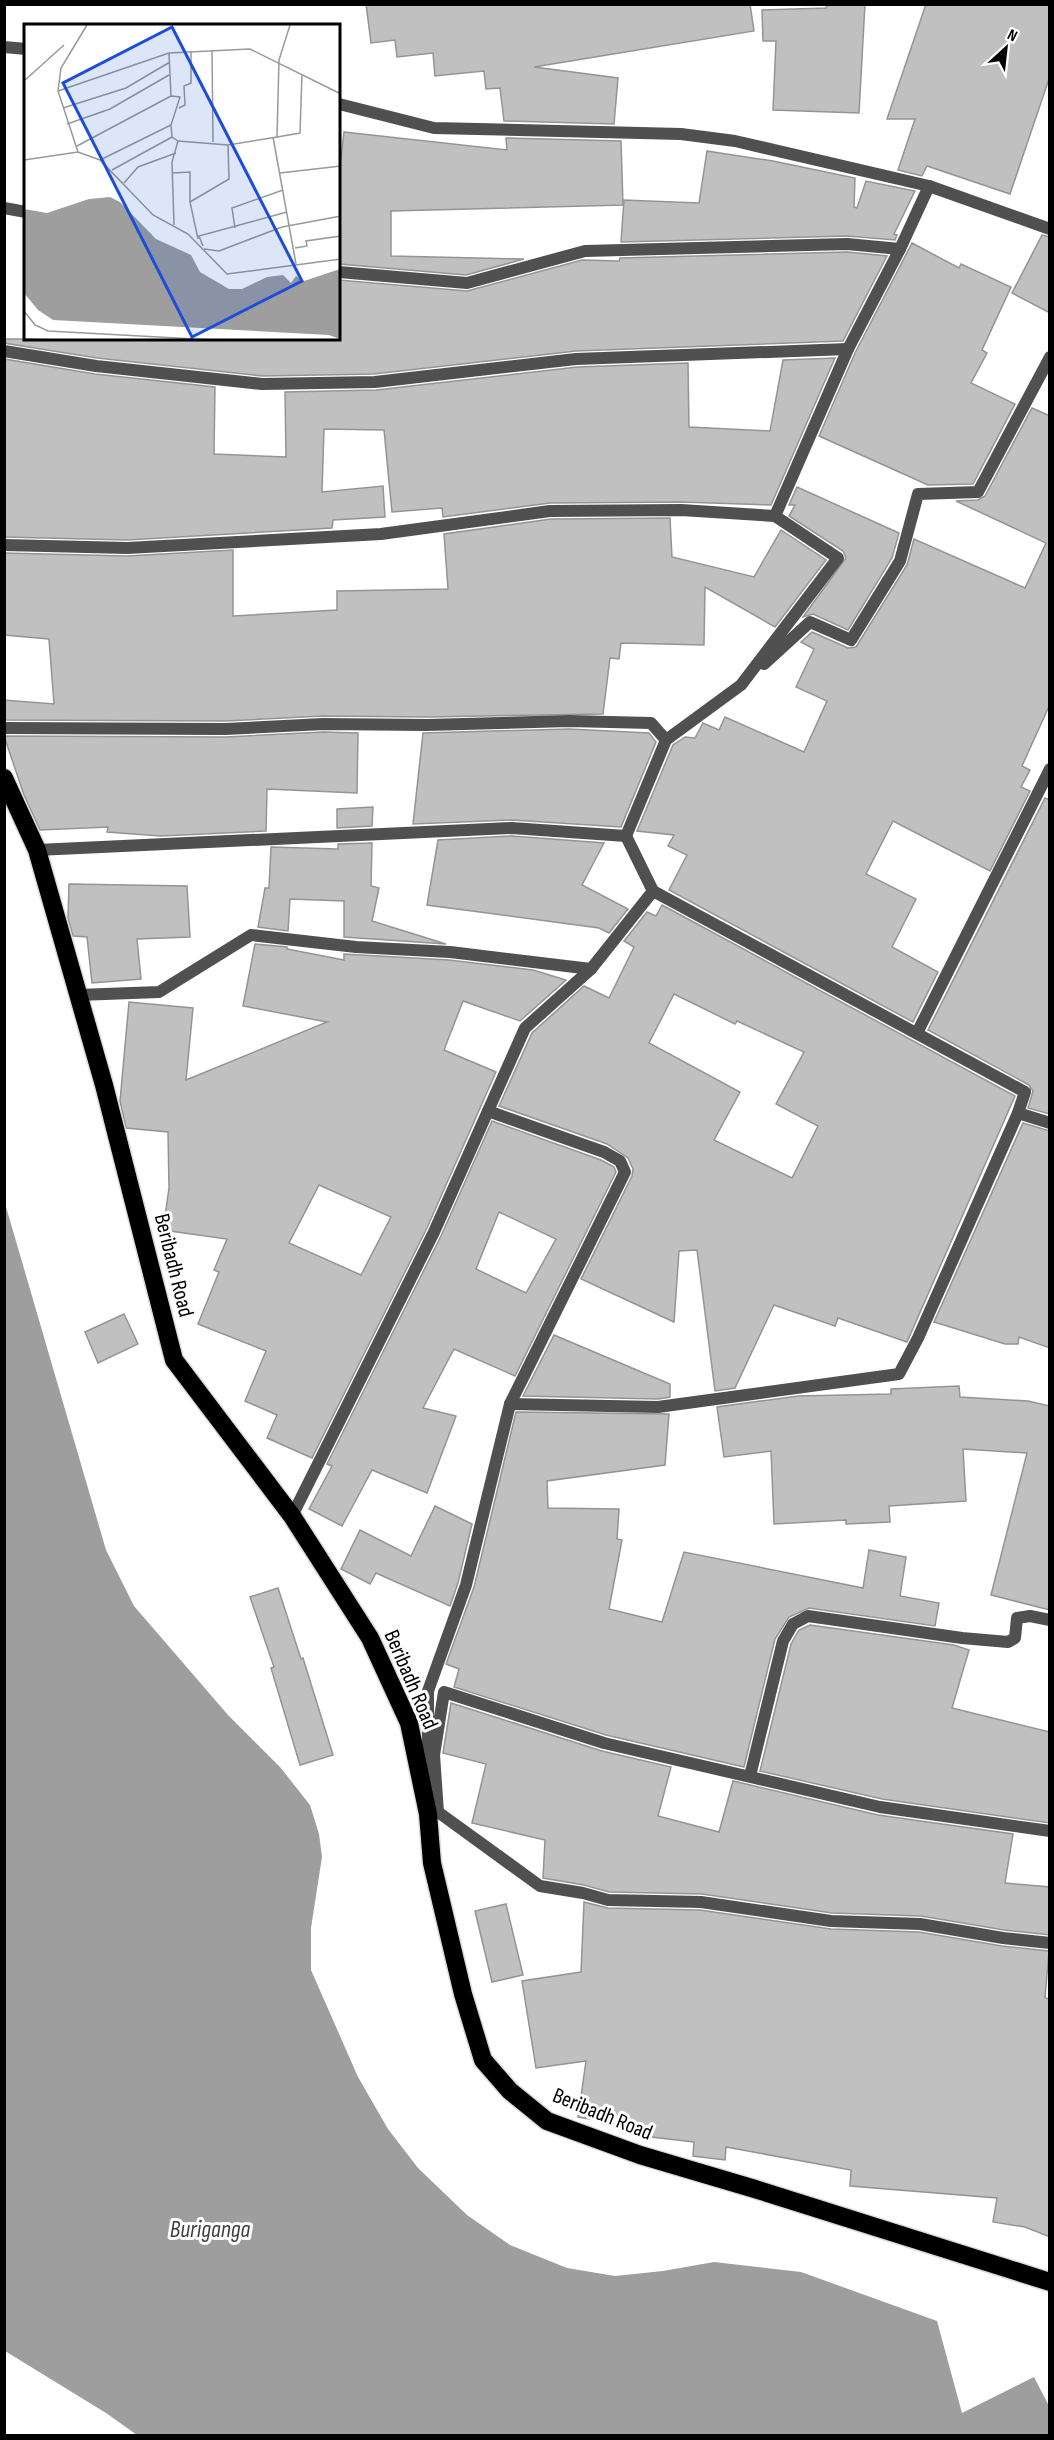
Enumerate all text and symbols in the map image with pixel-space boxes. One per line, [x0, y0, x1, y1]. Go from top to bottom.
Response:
north arrow [976, 18, 1036, 78]
inset map [24, 24, 340, 340]
text: N [1004, 26, 1020, 46]
street label: Beribadh Road [148, 1211, 199, 1320]
street label: Beribadh Road [378, 1626, 444, 1733]
street label: Beribadh Road [549, 2082, 656, 2147]
water label: Buriganga [170, 2215, 250, 2244]

